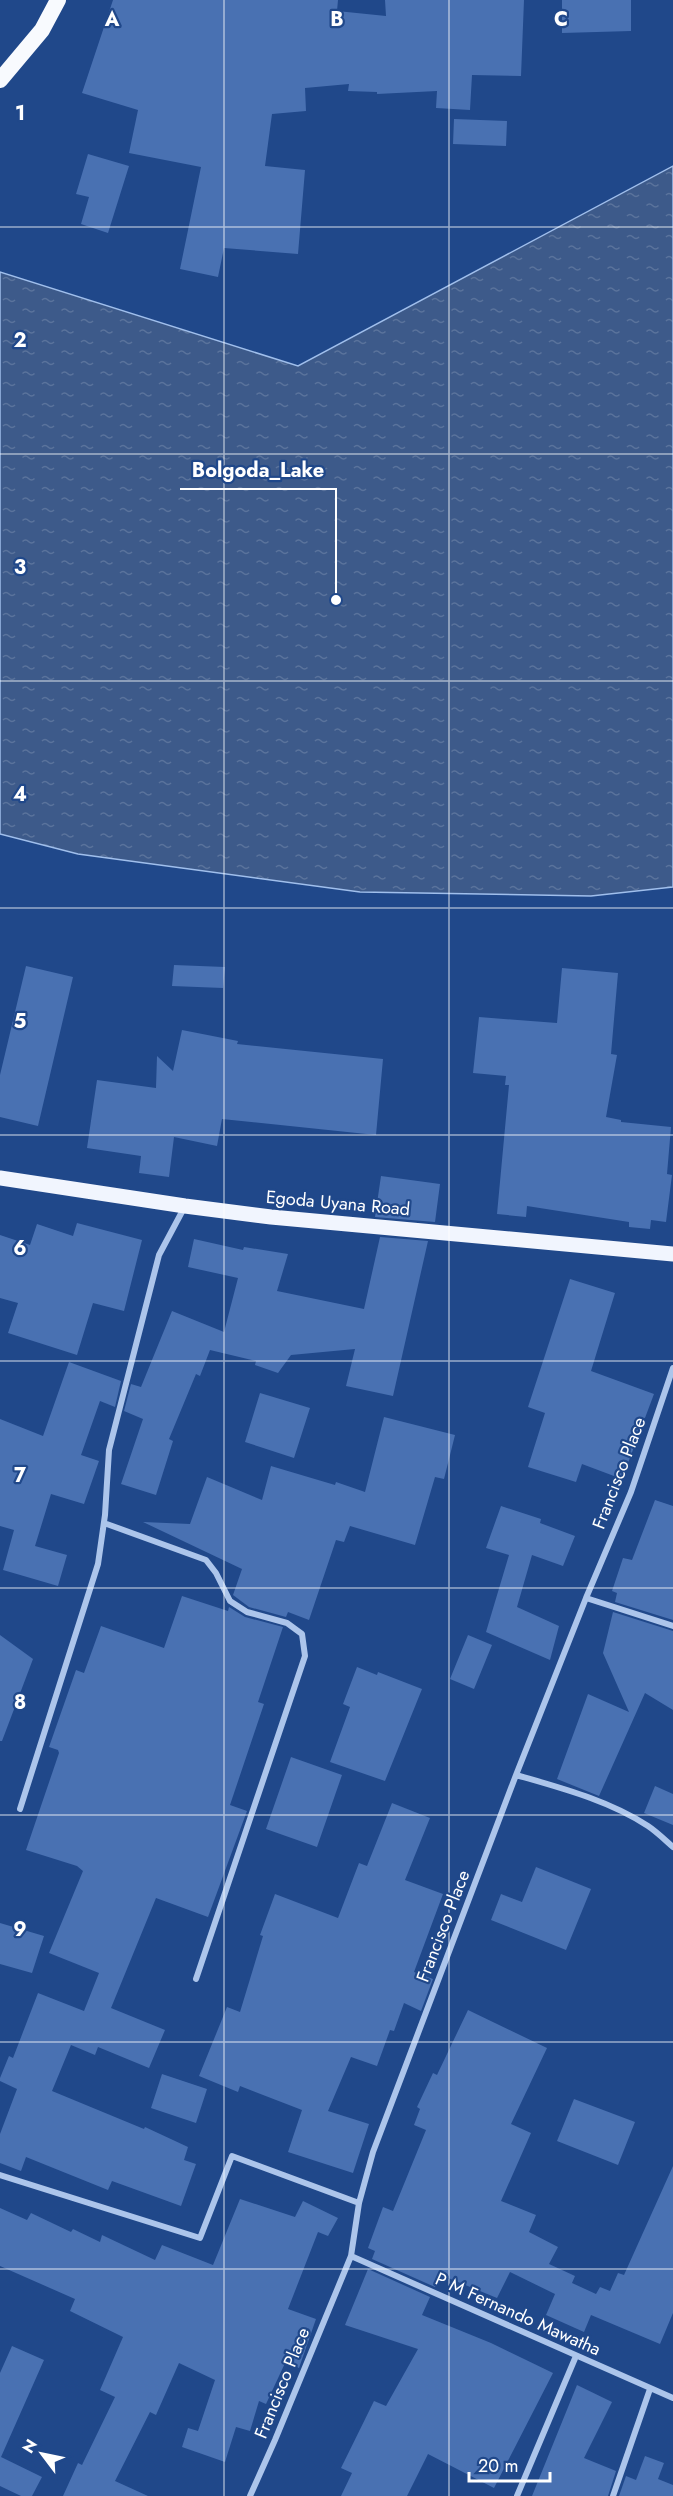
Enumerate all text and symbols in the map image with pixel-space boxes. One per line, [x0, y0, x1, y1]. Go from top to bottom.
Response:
text: A [104, 5, 120, 34]
text: B [330, 5, 344, 34]
text: C [554, 5, 568, 34]
text: 1 [15, 99, 25, 128]
text: 2 [13, 326, 27, 355]
callout: Bolgoda_Lake [180, 451, 336, 489]
text: Bolgoda_Lake [192, 456, 324, 485]
text: 3 [14, 553, 26, 582]
text: 4 [13, 780, 27, 809]
text: 5 [14, 1007, 27, 1036]
street label: Egoda Uyana Road [265, 1184, 411, 1222]
text: 6 [13, 1234, 27, 1263]
street label: Francisco Place [586, 1413, 652, 1533]
text: 7 [14, 1461, 27, 1490]
text: 8 [14, 1688, 26, 1717]
street label: Francisco Place [410, 1866, 476, 1986]
text: 9 [13, 1915, 27, 1944]
street label: P M Fernando Mawatha [431, 2266, 605, 2362]
street label: Francisco Place [248, 2324, 316, 2442]
north arrow [12, 2424, 72, 2484]
text: N [17, 2435, 43, 2458]
scale bar [469, 2445, 550, 2483]
text: 20 m [478, 2453, 518, 2479]

